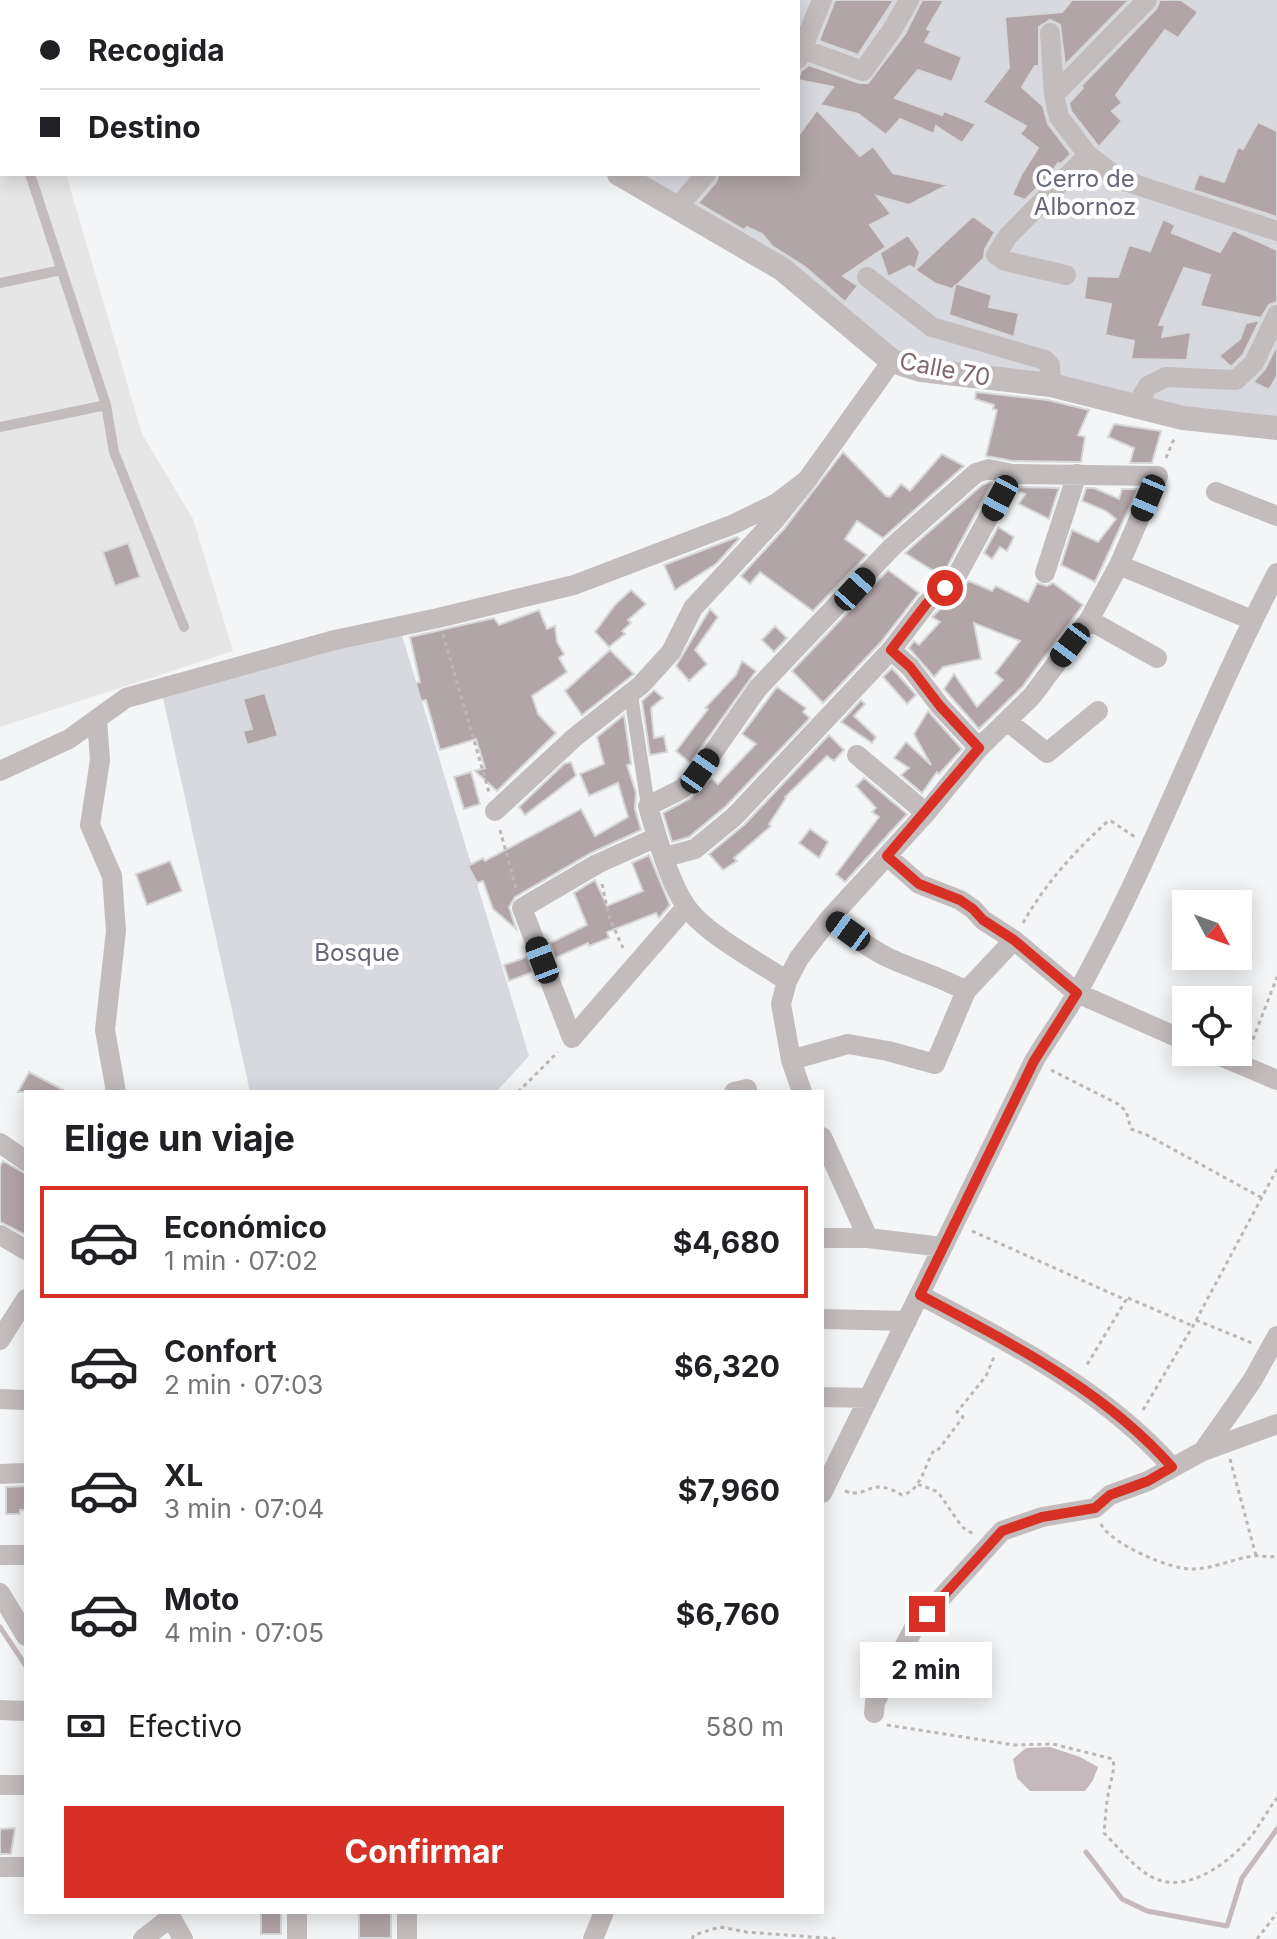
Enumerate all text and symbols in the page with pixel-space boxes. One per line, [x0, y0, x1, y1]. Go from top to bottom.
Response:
text: Recogida [88, 32, 225, 68]
text: Destino [88, 109, 201, 145]
park label: Cerro de Albornoz [1034, 164, 1136, 221]
street label: Calle 70 [897, 346, 993, 392]
car [978, 471, 1022, 525]
car [1128, 471, 1168, 525]
car [830, 563, 880, 615]
route start [927, 570, 963, 606]
car [1046, 619, 1094, 671]
car [676, 744, 724, 798]
north arrow [1172, 890, 1252, 970]
map controls [1172, 890, 1252, 1066]
car [822, 907, 874, 955]
car [522, 933, 562, 987]
park label: Bosque [314, 938, 400, 967]
button: locate [1172, 986, 1252, 1066]
text: Elige un viaje [64, 1116, 295, 1160]
icon: car [68, 1206, 140, 1278]
text: Económico [164, 1209, 327, 1245]
text: $4,680 [673, 1224, 780, 1260]
text: 1 min · 07:02 [164, 1245, 318, 1276]
icon: car [68, 1330, 140, 1402]
text: Confort [164, 1333, 277, 1369]
text: $6,320 [674, 1348, 780, 1384]
text: 2 min · 07:03 [164, 1369, 323, 1400]
icon: car [68, 1454, 140, 1526]
text: XL [164, 1457, 203, 1493]
text: $7,960 [678, 1472, 780, 1508]
text: 3 min · 07:04 [164, 1493, 324, 1524]
icon: car [68, 1578, 140, 1650]
text: Moto [164, 1581, 239, 1617]
text: $6,760 [676, 1596, 780, 1632]
route end [909, 1596, 945, 1632]
text: 4 min · 07:05 [164, 1617, 324, 1648]
callout: 2 min [861, 1642, 993, 1698]
text: 2 min [891, 1654, 961, 1685]
icon: cash [64, 1704, 108, 1748]
text: Efectivo [128, 1708, 242, 1744]
text: 580 m [706, 1711, 784, 1742]
button: Confirmar [64, 1806, 784, 1898]

